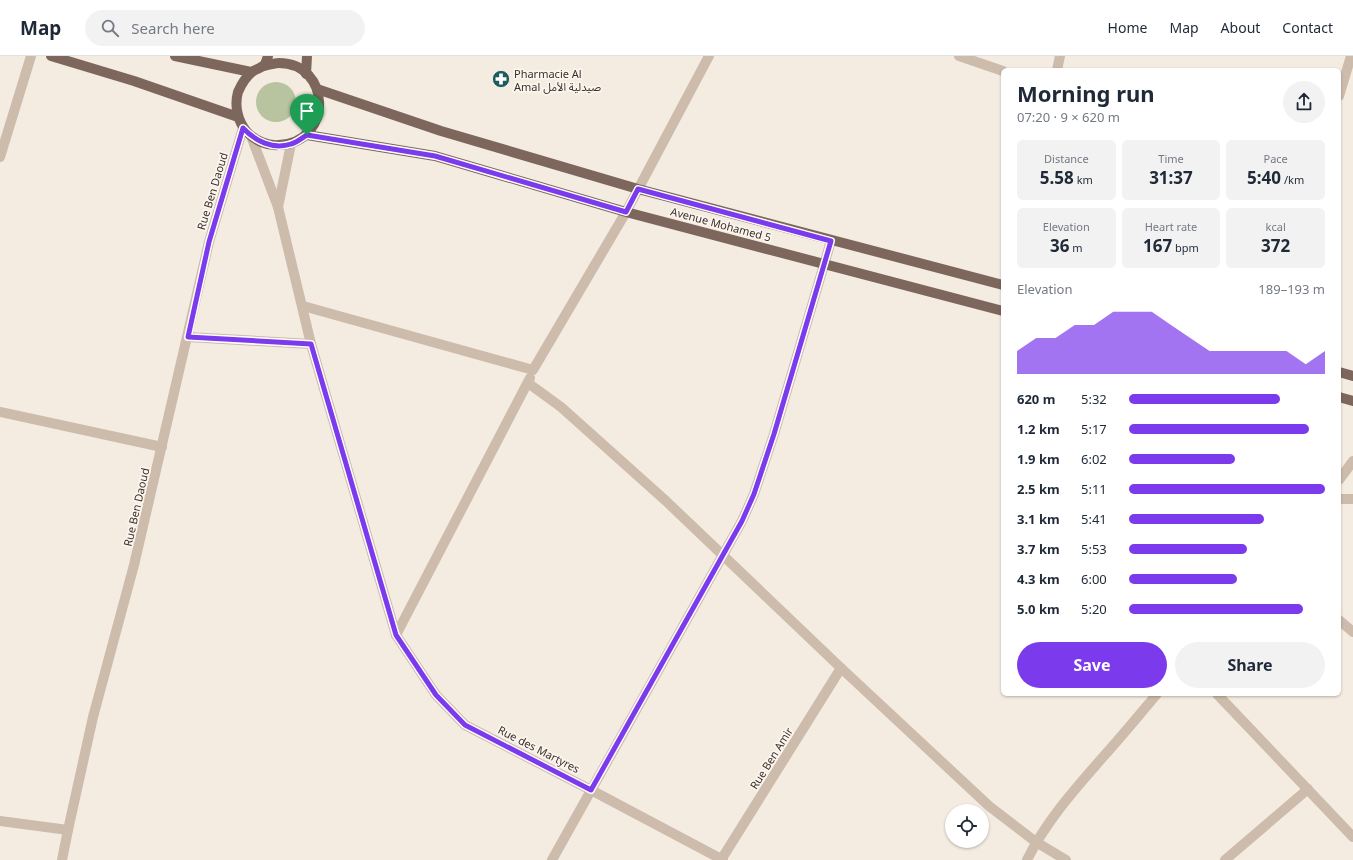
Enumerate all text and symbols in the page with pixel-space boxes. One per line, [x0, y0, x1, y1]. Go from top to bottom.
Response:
search box [85, 10, 365, 46]
text: Map [20, 15, 61, 41]
icon: search [99, 17, 121, 39]
text: Search here [131, 18, 215, 38]
text: Home [1108, 18, 1147, 37]
text: Map [1169, 18, 1199, 37]
text: About [1221, 18, 1260, 37]
text: Contact [1282, 18, 1333, 37]
place label: Pharmacie Al Amal صيدلية الأمل [514, 66, 601, 94]
pharmacy icon: Pharmacie Al Amal صيدلية الأمل [491, 69, 511, 89]
text: Morning run [1017, 78, 1155, 108]
button: share [1283, 81, 1325, 123]
pin [290, 94, 324, 135]
icon: arrive [296, 100, 318, 122]
text: 07:20 · 9 × 620 m [1017, 108, 1120, 126]
street label: Rue Ben Daoud [193, 150, 231, 232]
text: Distance [1044, 151, 1089, 166]
text: Time [1158, 151, 1184, 166]
text: Pace [1264, 151, 1288, 166]
text: 5.58 [1040, 166, 1074, 189]
text: 31:37 [1149, 166, 1193, 189]
text: 5:40 [1247, 166, 1281, 189]
text: km [1074, 172, 1093, 187]
text: /km [1281, 172, 1304, 187]
street label: Avenue Mohamed 5 [669, 203, 773, 245]
text: Elevation [1043, 219, 1090, 234]
text: Heart rate [1145, 219, 1197, 234]
text: kcal [1266, 219, 1286, 234]
text: 36 [1050, 234, 1069, 257]
text: 167 [1143, 234, 1172, 257]
text: 372 [1261, 234, 1290, 257]
text: m [1069, 240, 1083, 255]
text: bpm [1172, 240, 1199, 255]
text: Elevation [1017, 280, 1073, 298]
text: 189–193 m [1258, 280, 1325, 298]
text: 620 m [1017, 390, 1055, 408]
text: 5:32 [1081, 390, 1107, 408]
text: 1.2 km [1017, 420, 1060, 438]
text: 5:17 [1081, 420, 1107, 438]
text: 1.9 km [1017, 450, 1060, 468]
text: 6:02 [1081, 450, 1107, 468]
street label: Rue Ben Daoud [120, 466, 152, 548]
text: 2.5 km [1017, 480, 1060, 498]
text: 5:11 [1081, 480, 1107, 498]
text: 3.1 km [1017, 510, 1060, 528]
text: 5:41 [1081, 510, 1107, 528]
text: 3.7 km [1017, 540, 1060, 558]
text: 5:53 [1081, 540, 1107, 558]
text: 4.3 km [1017, 570, 1060, 588]
text: 6:00 [1081, 570, 1107, 588]
text: 5.0 km [1017, 600, 1060, 618]
text: 5:20 [1081, 600, 1107, 618]
button: Save [1017, 642, 1167, 688]
button: Share [1175, 642, 1325, 688]
street label: Rue des Martyres [496, 722, 582, 776]
street label: Rue Ben Amir [746, 724, 796, 792]
map controls [945, 804, 989, 848]
button: locate [945, 804, 989, 848]

